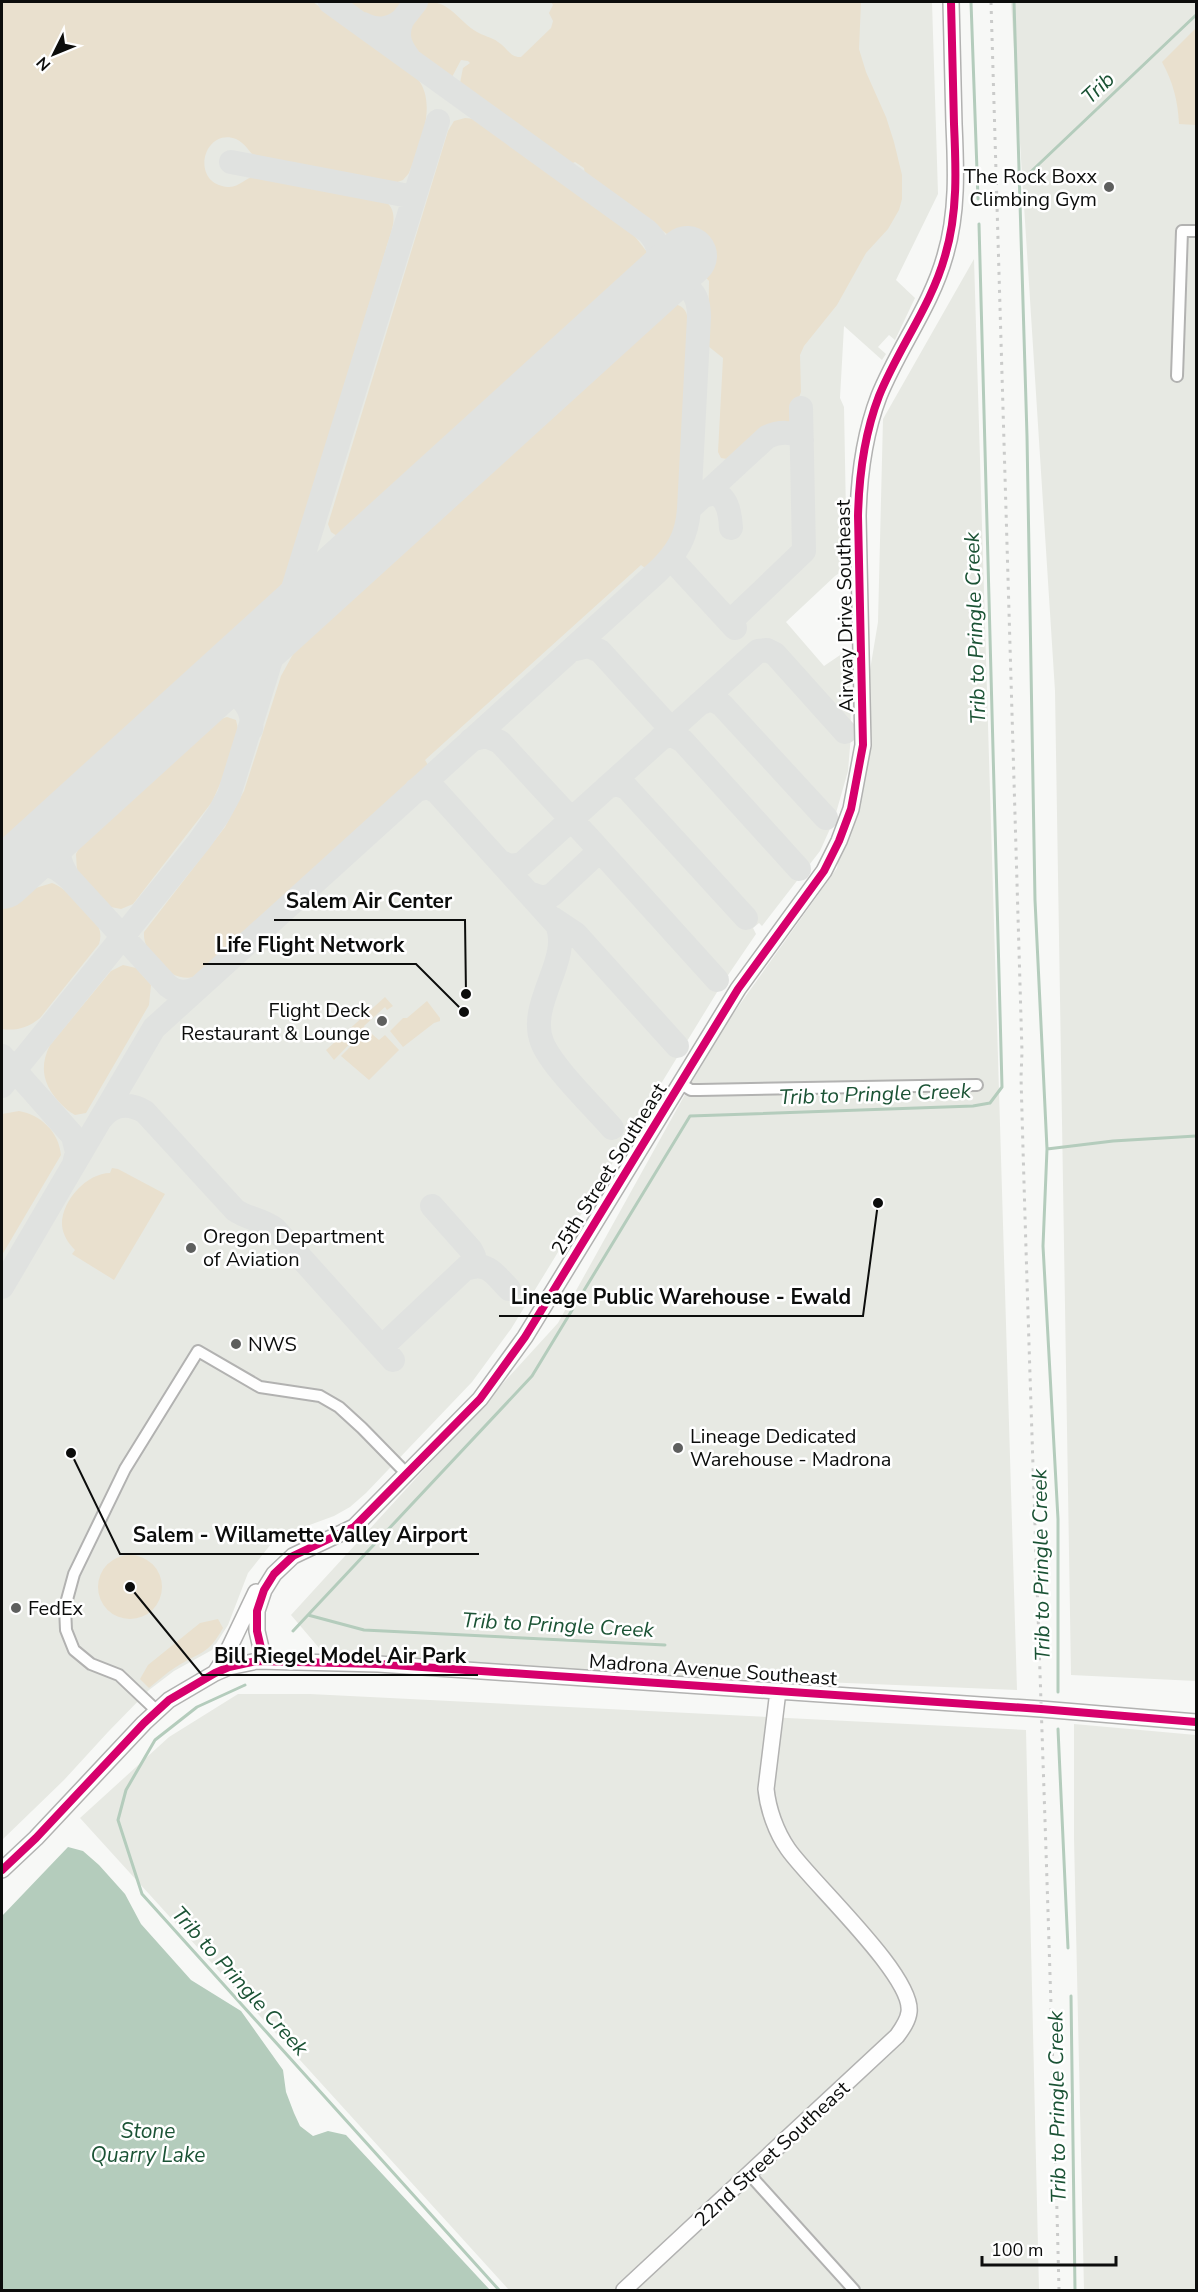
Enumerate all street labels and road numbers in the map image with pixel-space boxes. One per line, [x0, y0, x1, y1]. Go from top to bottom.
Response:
street label: Airway Drive Southeast [830, 498, 860, 713]
street label: 25th Street Southeast [545, 1077, 673, 1260]
street label: Madrona Avenue Southeast [588, 1648, 839, 1692]
street label: 22nd Street Southeast [689, 2074, 856, 2233]

